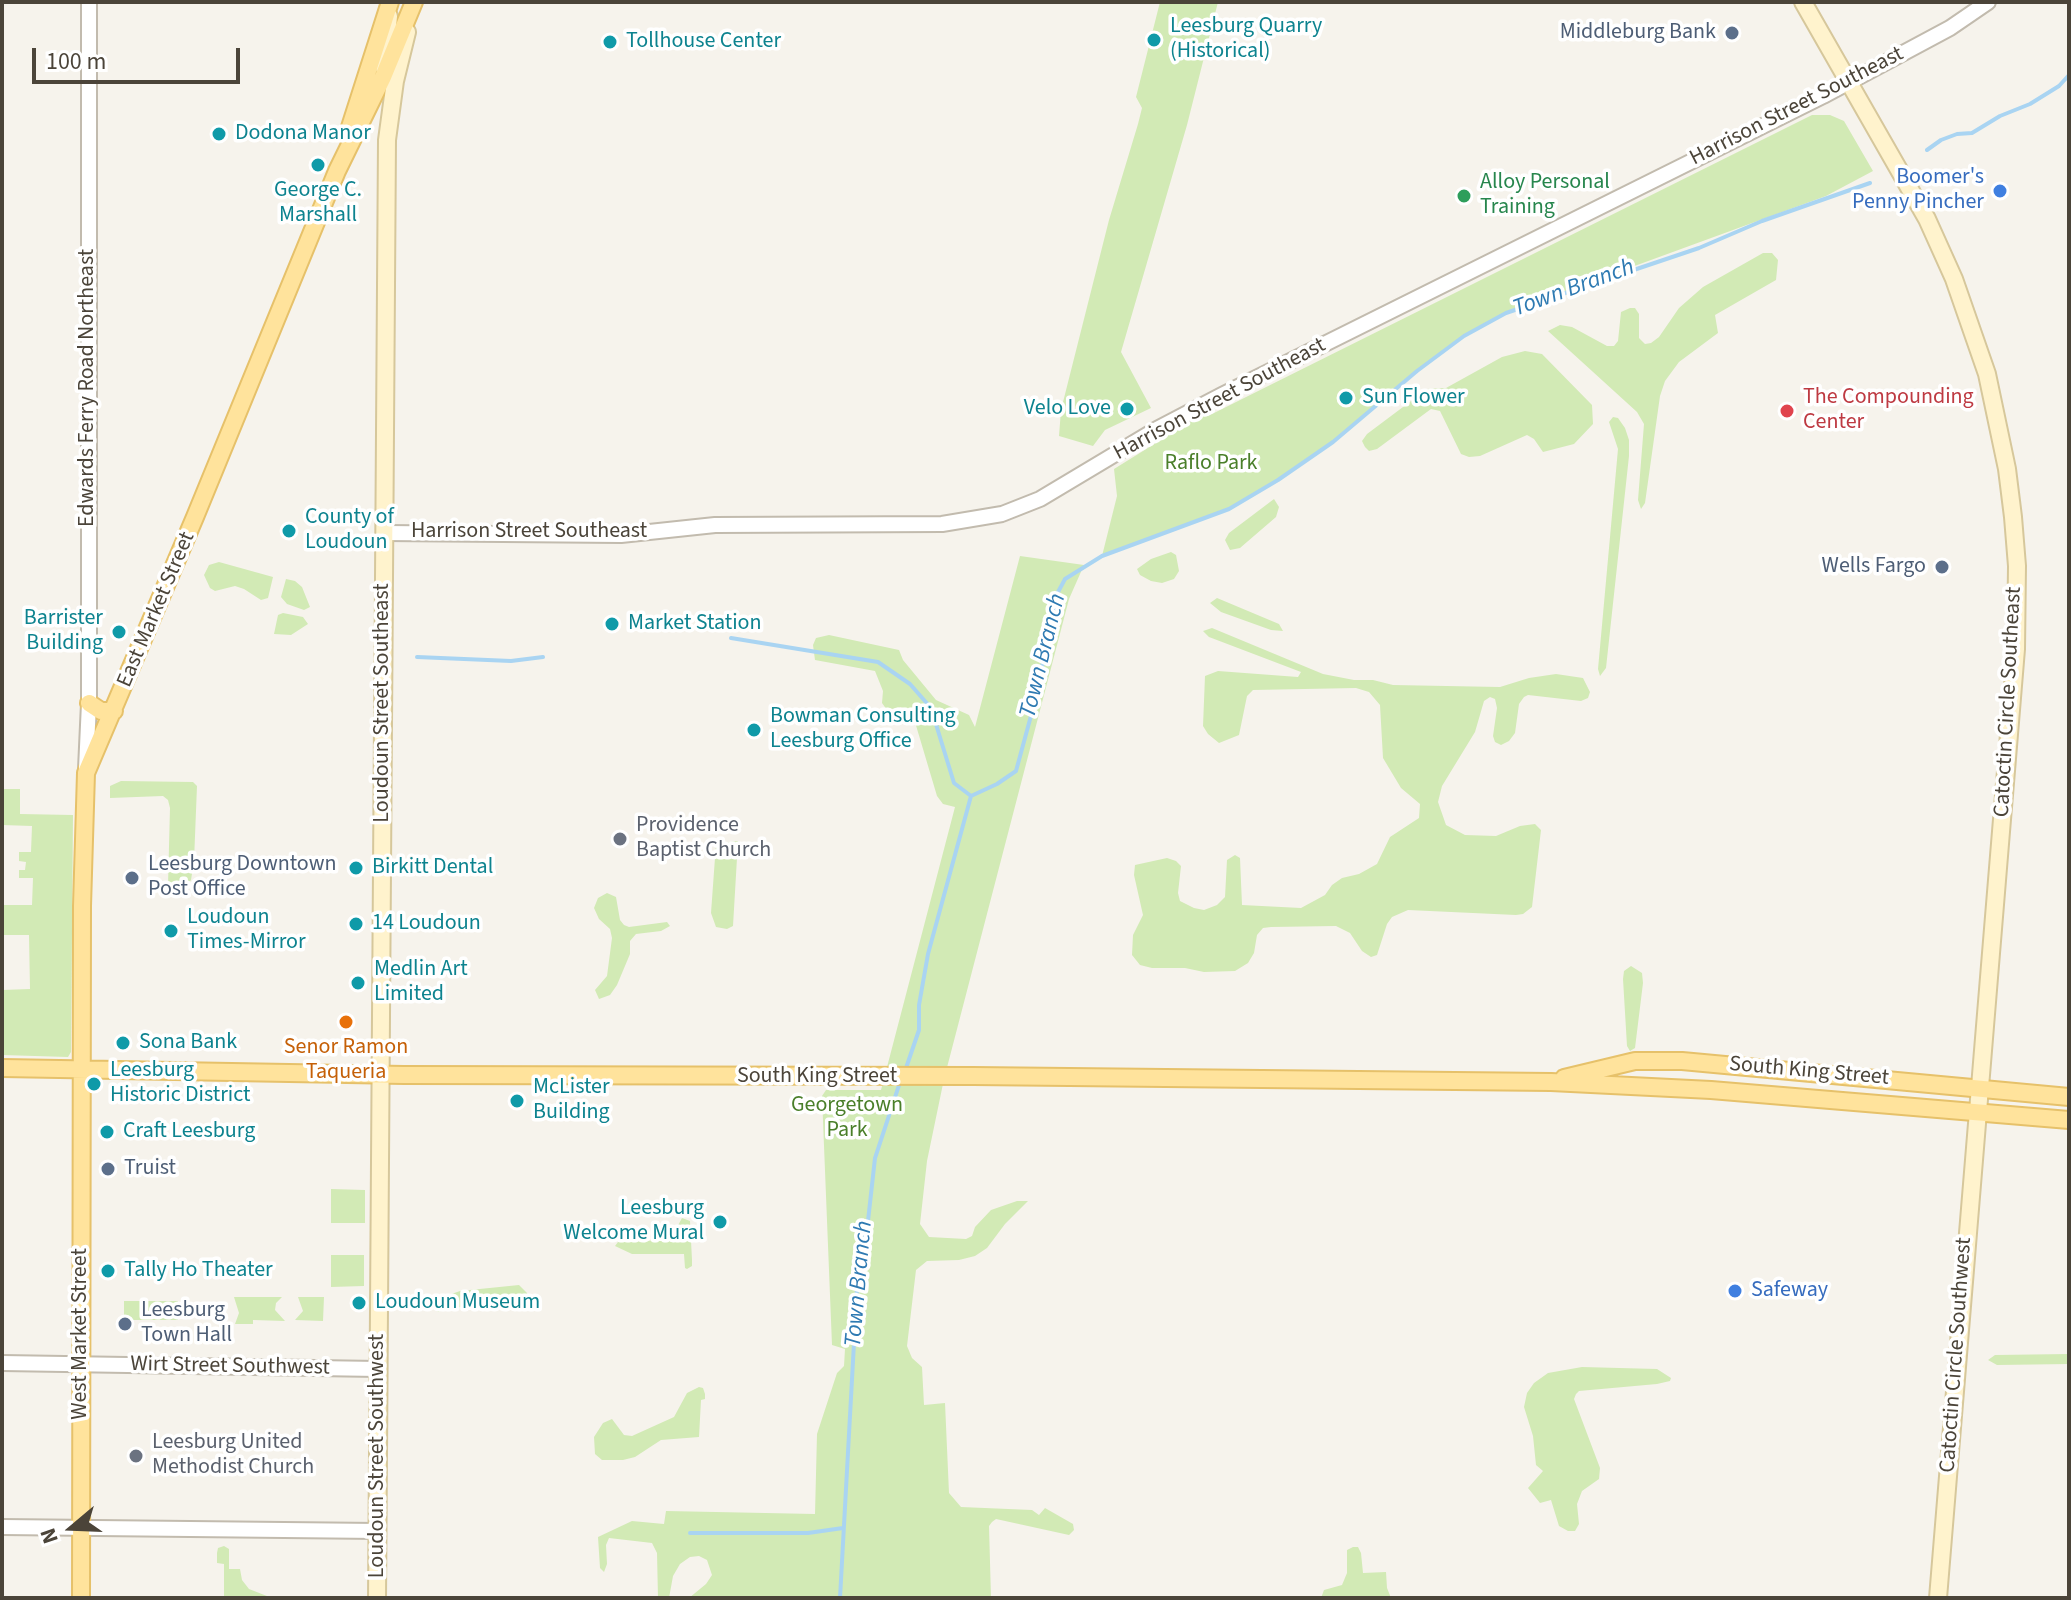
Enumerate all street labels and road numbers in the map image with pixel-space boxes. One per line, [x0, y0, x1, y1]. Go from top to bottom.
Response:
street label: Harrison Street Southeast [1686, 42, 1908, 172]
street label: Edwards Ferry Road Northeast [75, 249, 101, 527]
street label: Harrison Street Southeast [1110, 333, 1330, 467]
street label: Harrison Street Southeast [411, 519, 647, 545]
street label: East Market Street [112, 528, 202, 692]
street label: Loudoun Street Southeast [370, 583, 396, 823]
street label: Catoctin Circle Southeast [1990, 586, 2028, 818]
street label: South King Street [1728, 1052, 1890, 1092]
street label: South King Street [737, 1064, 897, 1090]
street label: Catoctin Circle Southwest [1936, 1236, 1978, 1474]
street label: West Market Street [68, 1248, 94, 1420]
street label: Loudoun Street Southwest [365, 1334, 391, 1578]
street label: Wirt Street Southwest [130, 1352, 330, 1382]

